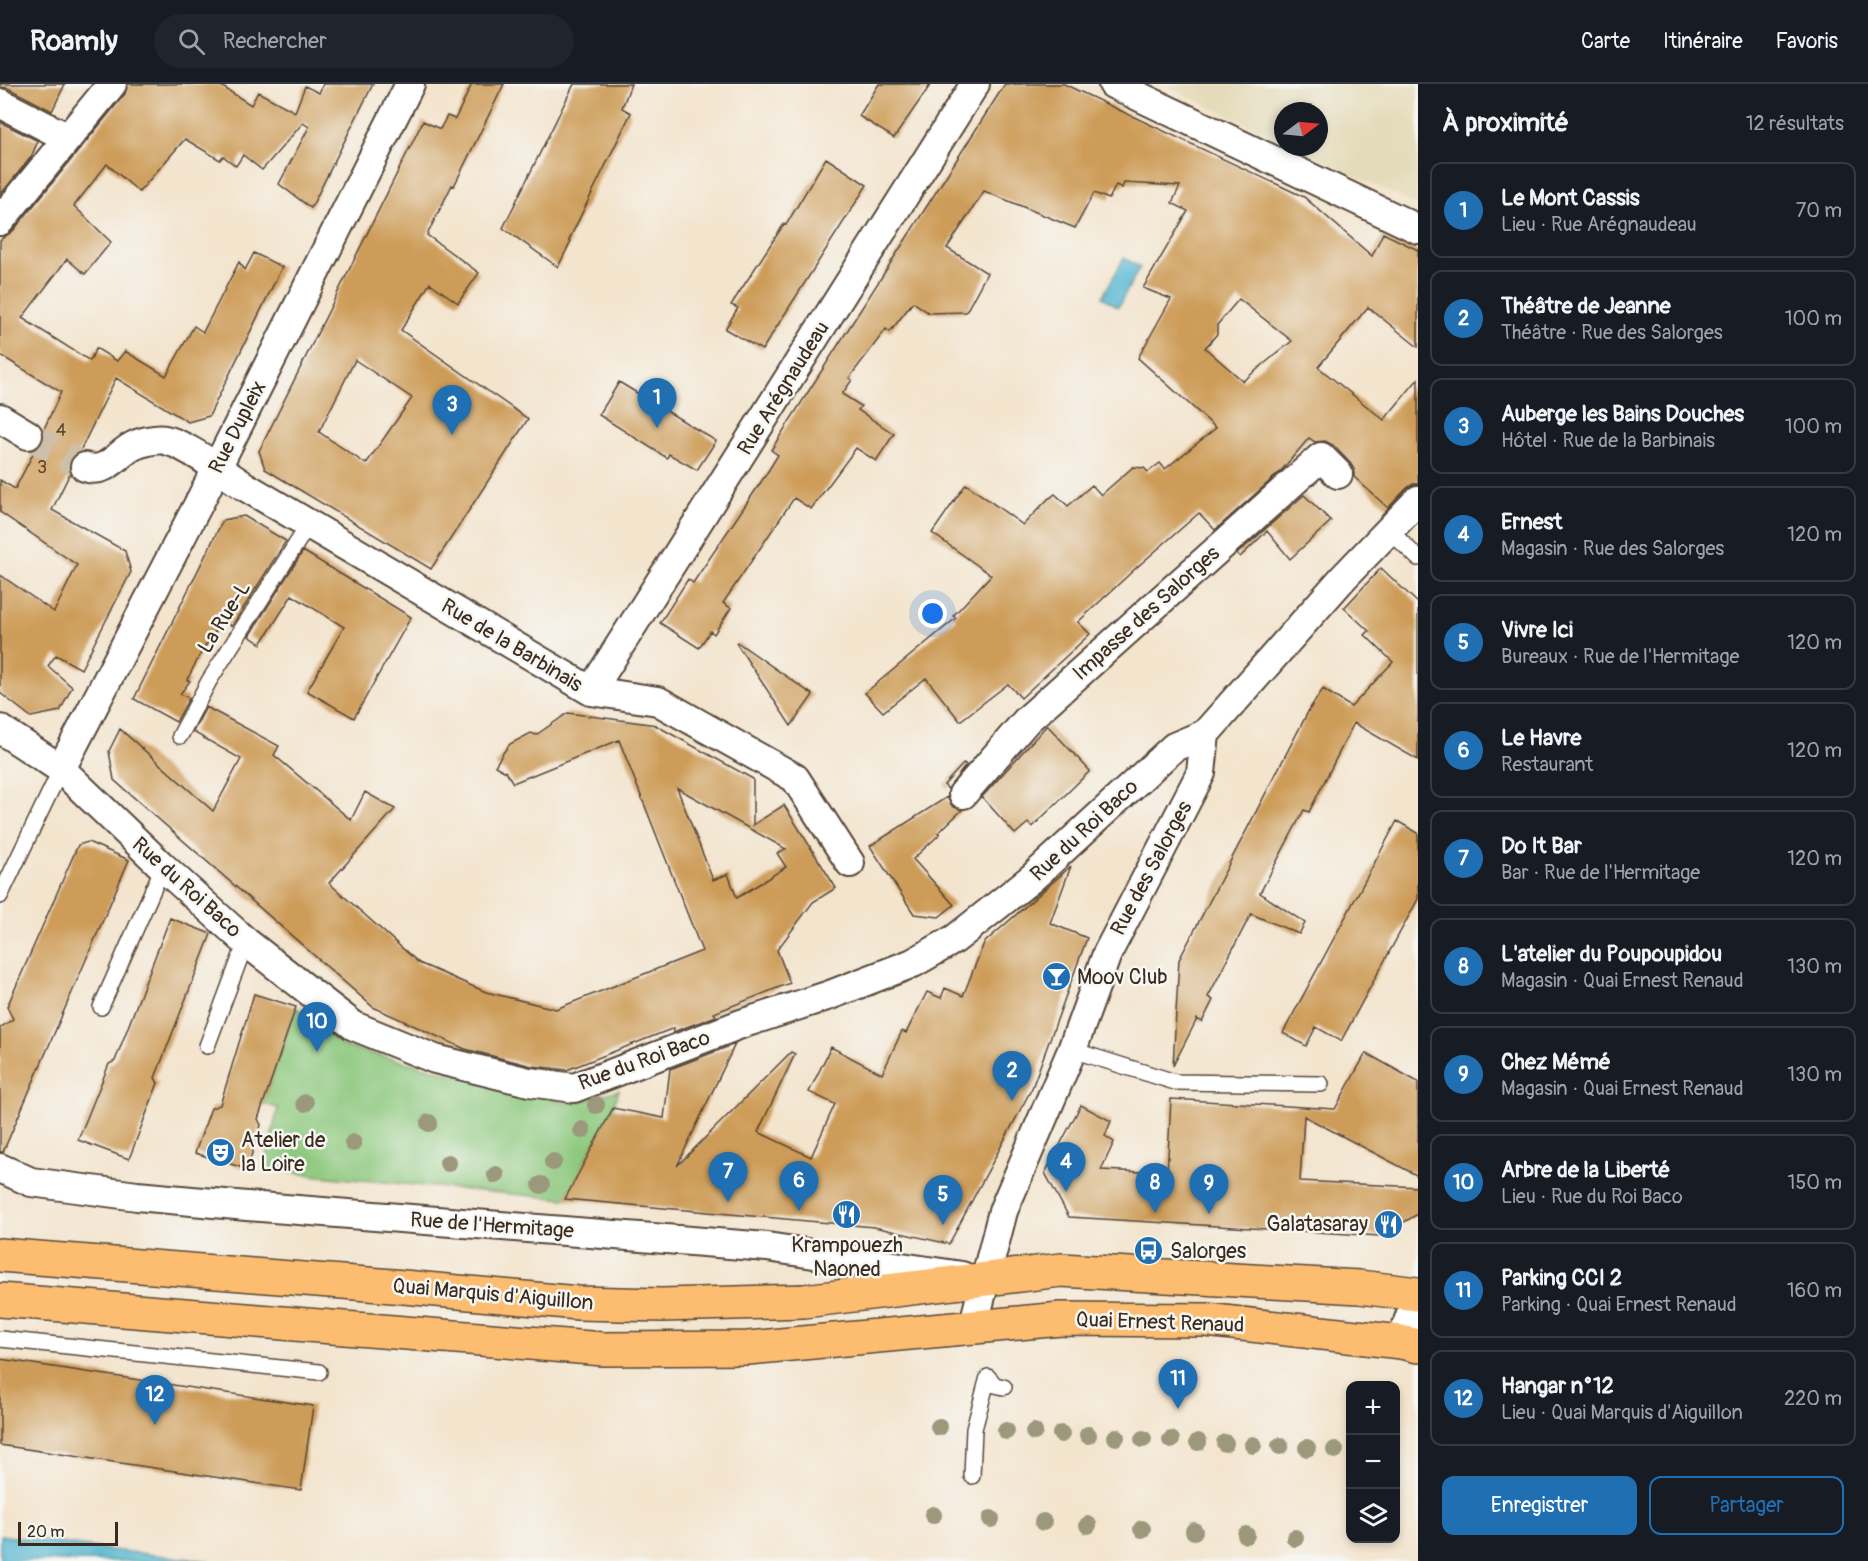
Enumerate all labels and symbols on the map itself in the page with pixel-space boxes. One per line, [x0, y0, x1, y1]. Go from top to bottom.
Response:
north arrow [1274, 102, 1328, 156]
street label: Rue Arégnaudeau [731, 316, 835, 460]
street label: Rue Dupleix [203, 376, 272, 478]
pin: 1 [638, 378, 676, 428]
pin: 3 [432, 386, 472, 435]
house number: 4 [56, 419, 67, 442]
house number: 3 [37, 456, 47, 479]
street label: Impasse des Salorges [1067, 540, 1226, 687]
street label: La Rue-L [192, 576, 257, 658]
street label: Rue de la Barbinais [436, 593, 588, 699]
your location [918, 599, 947, 628]
street label: Rue du Roi Baco [1025, 773, 1144, 887]
street label: Rue des Salorges [1105, 796, 1199, 940]
street label: Rue du Roi Baco [126, 831, 247, 944]
bar icon: Moov Club [1040, 961, 1072, 993]
place label: Moov Club [1077, 964, 1168, 991]
pin: 10 [298, 1002, 336, 1052]
street label: Rue du Roi Baco [575, 1024, 714, 1097]
pin: 2 [992, 1052, 1032, 1101]
place label: Atelier de la Loire [241, 1127, 326, 1178]
theatre icon: Atelier de la Loire [204, 1136, 236, 1168]
pin: 4 [1046, 1142, 1086, 1192]
pin: 7 [708, 1152, 748, 1202]
pin: 6 [780, 1162, 818, 1211]
pin: 8 [1136, 1164, 1174, 1213]
pin: 9 [1190, 1164, 1228, 1214]
pin: 5 [924, 1176, 962, 1225]
restaurant icon: Krampouezh Naoned [831, 1198, 863, 1230]
street label: Rue de l'Hermitage [409, 1206, 575, 1245]
restaurant icon: Galatasaray [1373, 1208, 1405, 1240]
place label: Galatasaray [1267, 1211, 1368, 1238]
place label: Krampouezh Naoned [791, 1232, 903, 1283]
bus stop icon: Salorges [1133, 1235, 1165, 1267]
place label: Salorges [1170, 1238, 1247, 1265]
street label: Quai Marquis d'Aiguillon [391, 1272, 595, 1317]
street label: Quai Ernest Renaud [1075, 1306, 1245, 1339]
pin: 11 [1158, 1360, 1198, 1409]
pin: 12 [136, 1376, 174, 1425]
scale bar [18, 1519, 118, 1546]

